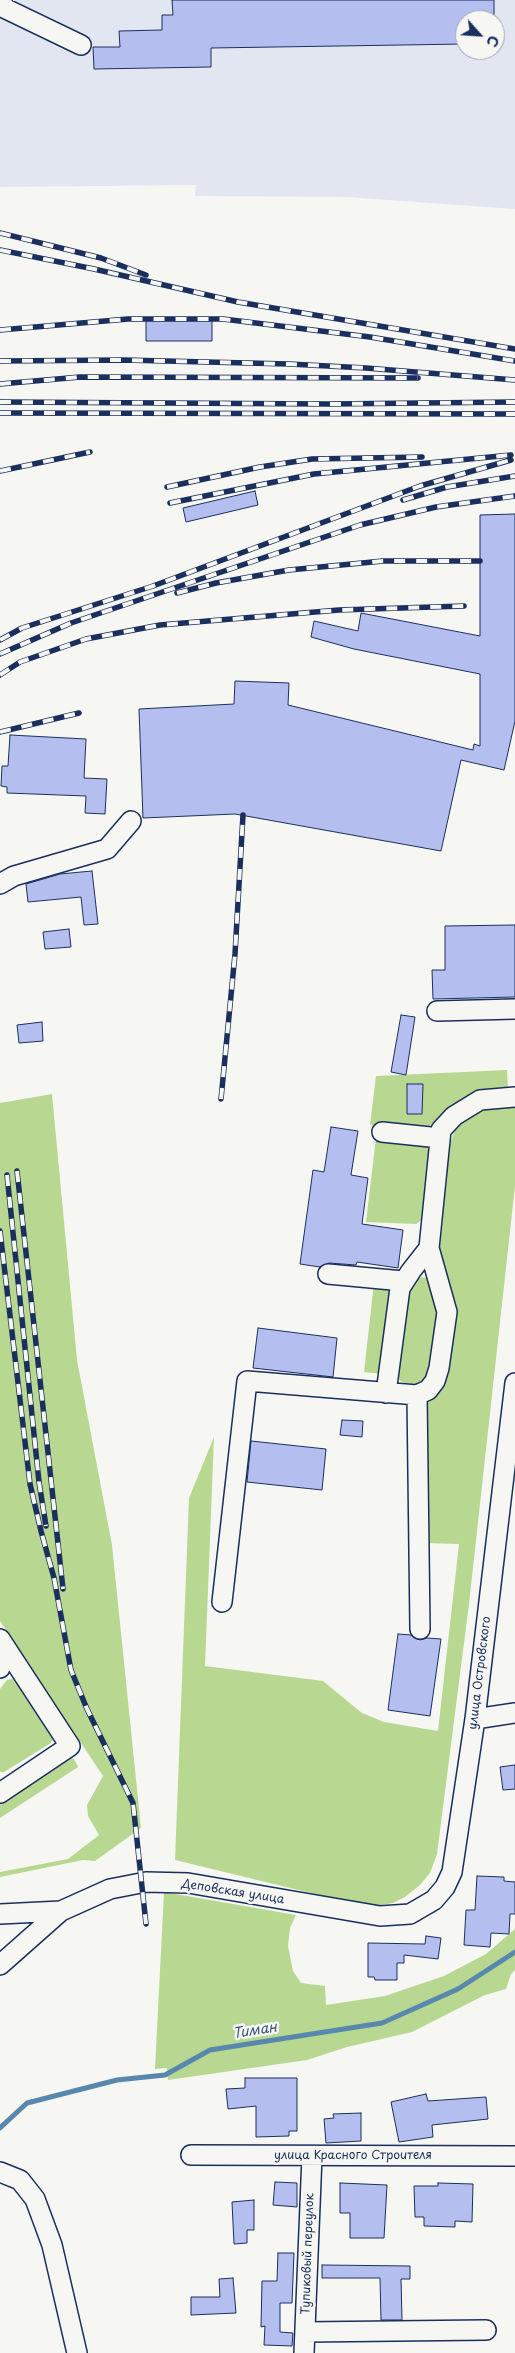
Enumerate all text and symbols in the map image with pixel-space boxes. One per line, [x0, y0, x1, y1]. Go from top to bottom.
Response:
north arrow [455, 10, 505, 60]
text: С [481, 32, 505, 51]
street label: улица Островского [466, 1616, 494, 1730]
street label: Деповская улица [181, 1877, 285, 1907]
water label: Тиман [232, 2019, 278, 2043]
street label: улица Красного Строителя [274, 2149, 432, 2163]
street label: Тупиковый переулок [299, 2193, 317, 2315]

